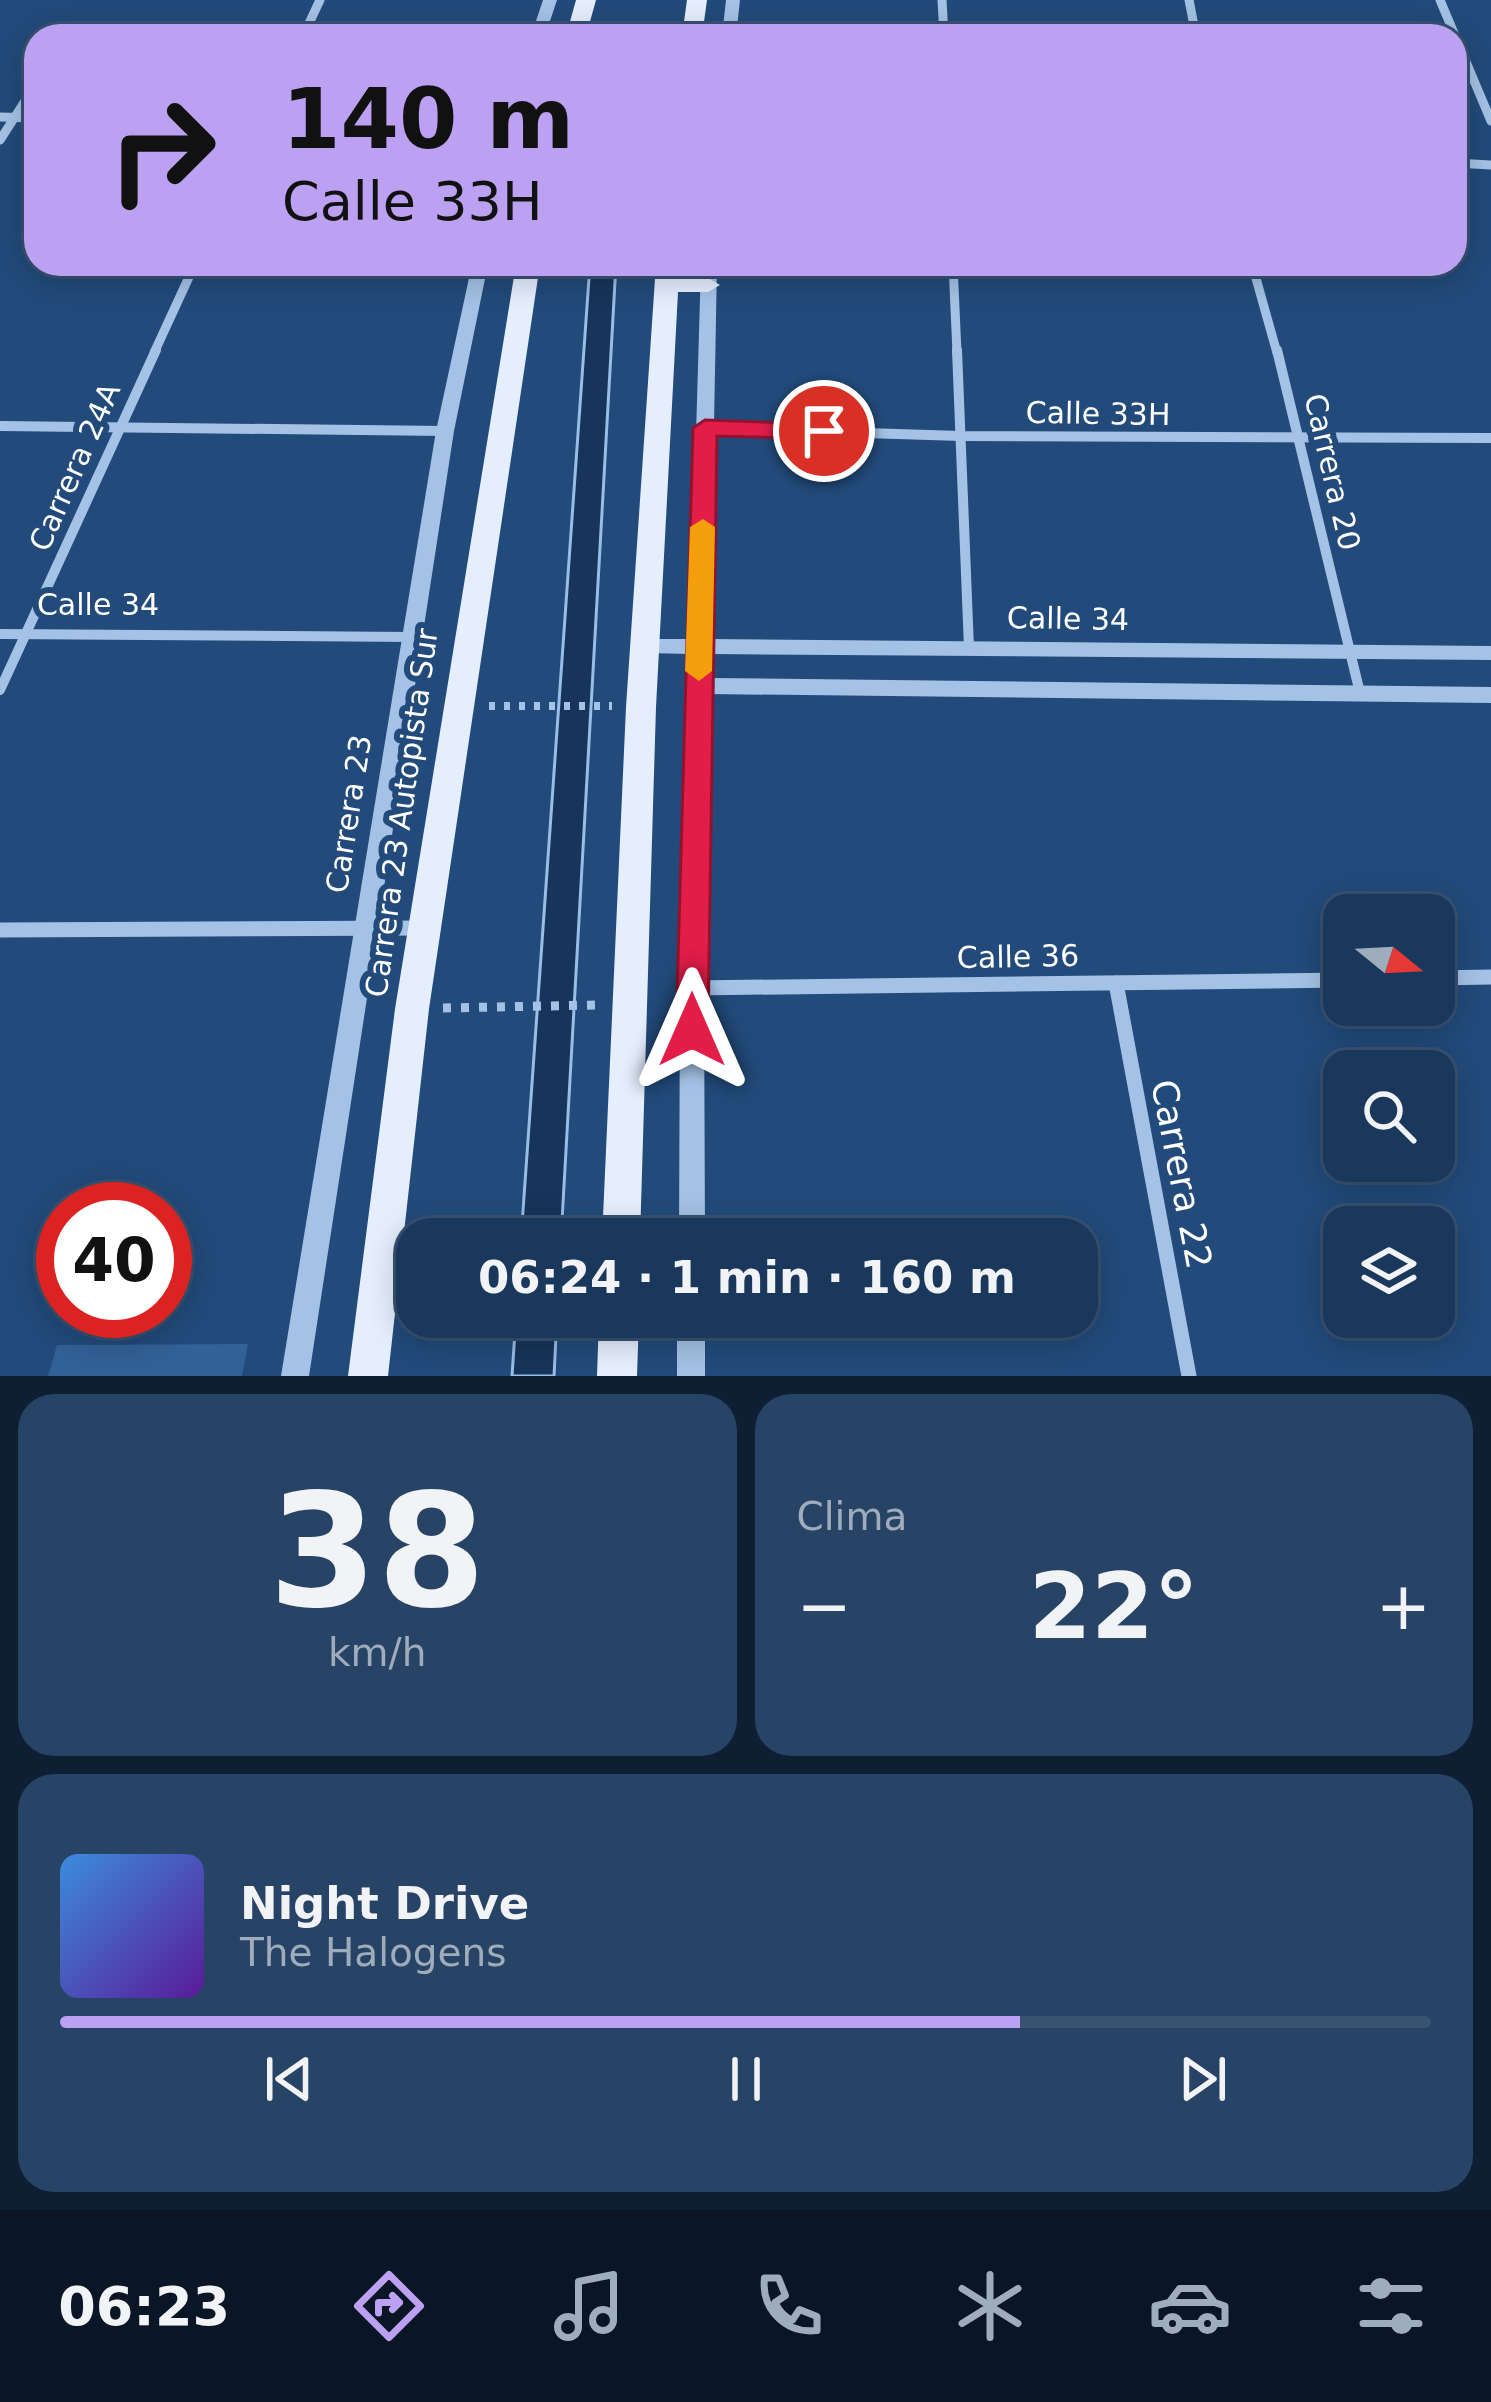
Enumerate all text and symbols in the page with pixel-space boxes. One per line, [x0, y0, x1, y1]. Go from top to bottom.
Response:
text: 140 m [282, 70, 574, 168]
icon: right [84, 72, 240, 228]
text: Calle 33H [282, 170, 543, 233]
street label: Carrera 24A [22, 377, 127, 556]
pin [773, 380, 875, 482]
street label: Carrera 20 [1297, 390, 1368, 554]
street label: Calle 33H [1025, 395, 1171, 432]
icon: arrive [791, 398, 857, 464]
street label: Calle 34 [37, 587, 159, 622]
street label: Calle 34 [1007, 600, 1129, 637]
street label: Carrera 23 Autopista Sur [358, 626, 445, 1000]
street label: Carrera 23 [319, 732, 378, 896]
north arrow [1323, 894, 1455, 1026]
map controls [1323, 894, 1455, 1338]
street label: Calle 36 [957, 938, 1079, 975]
position arrow [629, 967, 755, 1093]
button: search [1323, 1050, 1455, 1182]
street label: Carrera 22 [1143, 1076, 1220, 1272]
speed limit sign: 40 [36, 1182, 192, 1338]
button: layers [1323, 1206, 1455, 1338]
text: 06:24 · 1 min · 160 m [478, 1251, 1016, 1304]
text: 38 [269, 1461, 486, 1643]
text: Clima [797, 1494, 907, 1539]
text: 22° [1029, 1554, 1199, 1659]
text: − [797, 1568, 852, 1645]
text: + [1376, 1568, 1431, 1645]
text: km/h [328, 1630, 426, 1675]
text: Night Drive [240, 1877, 529, 1930]
text: The Halogens [240, 1930, 507, 1975]
icon: previous [256, 2046, 322, 2112]
icon: pause [713, 2046, 779, 2112]
icon: next [1170, 2046, 1236, 2112]
icon: directions [347, 2264, 431, 2348]
icon: music [547, 2264, 631, 2348]
icon: phone [747, 2264, 831, 2348]
icon: climate [948, 2264, 1032, 2348]
icon: car [1148, 2264, 1232, 2348]
icon: filters [1349, 2264, 1433, 2348]
text: 06:23 [58, 2275, 230, 2338]

